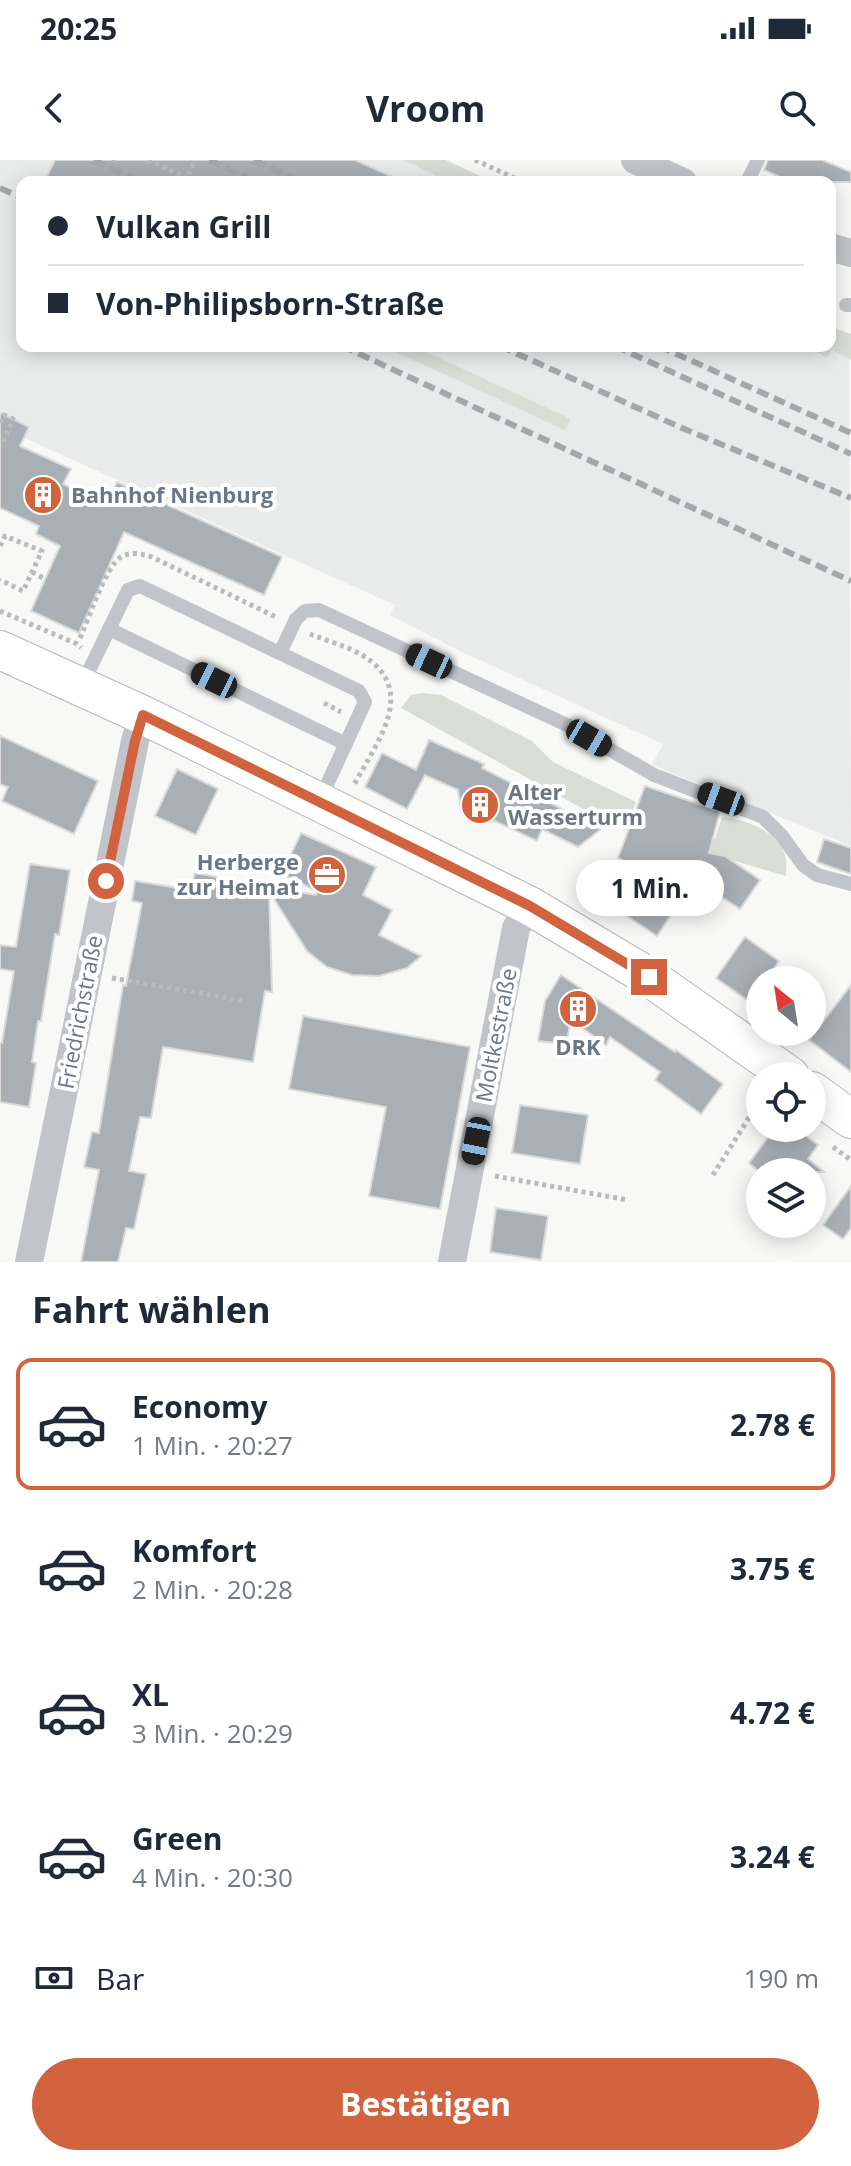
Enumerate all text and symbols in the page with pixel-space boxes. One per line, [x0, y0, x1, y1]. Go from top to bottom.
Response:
text: 20:25 [40, 8, 117, 49]
text: Vroom [366, 84, 485, 133]
icon: back [32, 86, 76, 130]
icon: search [775, 86, 819, 130]
text: Vulkan Grill [96, 206, 271, 247]
text: Von-Philipsborn-Straße [96, 283, 444, 324]
building icon: Bahnhof Nienburg [22, 474, 64, 516]
place label: Bahnhof Nienburg [71, 479, 274, 509]
car [402, 640, 456, 682]
car [187, 659, 241, 701]
car [562, 716, 616, 760]
place label: Alter Wasserturm [508, 776, 643, 831]
car [694, 780, 748, 818]
building icon: Alter Wasserturm [459, 784, 501, 826]
place label: Herberge zur Heimat [177, 846, 299, 901]
office icon: Herberge zur Heimat [306, 854, 348, 896]
callout: 1 Min. [575, 861, 723, 917]
route start [88, 863, 124, 899]
text: 1 Min. [611, 870, 689, 906]
street label: Friedrichstraße [49, 932, 109, 1091]
route end [631, 959, 667, 995]
street label: Moltkestraße [467, 965, 523, 1104]
north arrow [746, 966, 826, 1046]
map controls [746, 966, 826, 1238]
building icon: DRK [557, 988, 599, 1030]
place label: DRK [555, 1031, 601, 1061]
button: locate [746, 1062, 826, 1142]
car [460, 1115, 492, 1167]
button: layers [746, 1158, 826, 1238]
text: Fahrt wählen [32, 1285, 271, 1334]
text: Economy [132, 1386, 268, 1427]
icon: car [36, 1388, 108, 1460]
text: 2.78 € [730, 1404, 815, 1445]
text: 1 Min. · 20:27 [132, 1427, 293, 1463]
text: Komfort [132, 1530, 257, 1571]
icon: car [36, 1532, 108, 1604]
text: 3.75 € [730, 1548, 815, 1589]
text: 2 Min. · 20:28 [132, 1571, 293, 1607]
text: XL [132, 1674, 169, 1715]
icon: car [36, 1676, 108, 1748]
text: 4.72 € [730, 1692, 815, 1733]
text: 3 Min. · 20:29 [132, 1715, 293, 1751]
text: Green [132, 1818, 223, 1859]
icon: car [36, 1820, 108, 1892]
text: 3.24 € [730, 1836, 815, 1877]
text: 4 Min. · 20:30 [132, 1859, 293, 1895]
icon: cash [32, 1956, 76, 2000]
text: Bar [96, 1958, 144, 1999]
text: 190 m [744, 1960, 819, 1996]
button: Bestätigen [32, 2058, 819, 2150]

